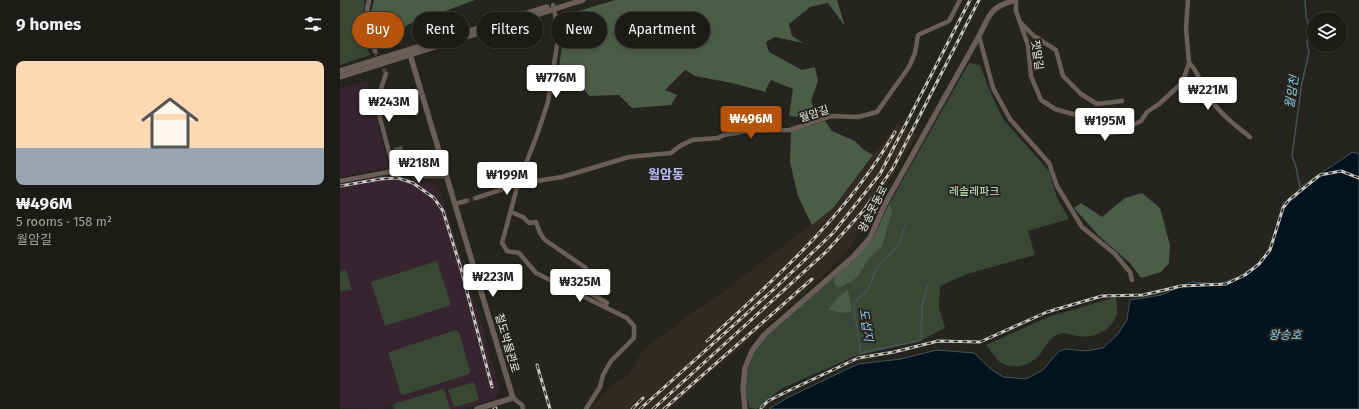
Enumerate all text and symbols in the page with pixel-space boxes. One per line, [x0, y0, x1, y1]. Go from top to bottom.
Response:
chip: Buy [352, 12, 404, 48]
chip: Rent [412, 12, 469, 48]
chip: Filters [477, 12, 543, 48]
chip: New [551, 12, 607, 48]
chip: Apartment [615, 12, 710, 48]
map controls [1307, 12, 1347, 52]
button: layers [1307, 12, 1347, 52]
icon: filters [302, 13, 324, 35]
text: 9 homes [16, 14, 81, 35]
street label: 잿말길 [1028, 39, 1046, 71]
pin: ₩776M [528, 65, 584, 99]
text: ₩776M [536, 70, 576, 85]
water label: 월암천 [1282, 73, 1302, 109]
pin: ₩221M [1180, 77, 1236, 111]
text: ₩221M [1188, 82, 1228, 97]
icon: home [134, 87, 206, 159]
pin: ₩243M [361, 89, 417, 123]
text: ₩243M [368, 94, 410, 109]
street label: 월암길 [798, 103, 830, 125]
pin: ₩496M [723, 106, 779, 140]
pin: ₩195M [1077, 108, 1133, 142]
text: ₩496M [730, 111, 772, 126]
text: ₩195M [1084, 113, 1126, 128]
pin: ₩218M [391, 150, 447, 184]
text: ₩218M [398, 155, 440, 170]
pin: ₩199M [479, 162, 535, 196]
text: ₩199M [486, 167, 528, 182]
district label: 월암동 [648, 167, 684, 182]
street label: 왕송못동로 [856, 184, 890, 234]
park label: 레솔레파크 [949, 185, 999, 198]
text: ₩496M [16, 193, 72, 214]
text: 5 rooms · 158 m² [16, 214, 112, 229]
text: 월암길 [16, 232, 52, 247]
pin: ₩223M [465, 264, 521, 298]
text: ₩223M [472, 269, 514, 284]
pin: ₩325M [552, 269, 608, 303]
text: ₩325M [559, 274, 601, 289]
water label: 도섭지 [856, 308, 876, 343]
street label: 철도박물관로 [492, 312, 522, 374]
water label: 왕송호 [1268, 328, 1303, 342]

